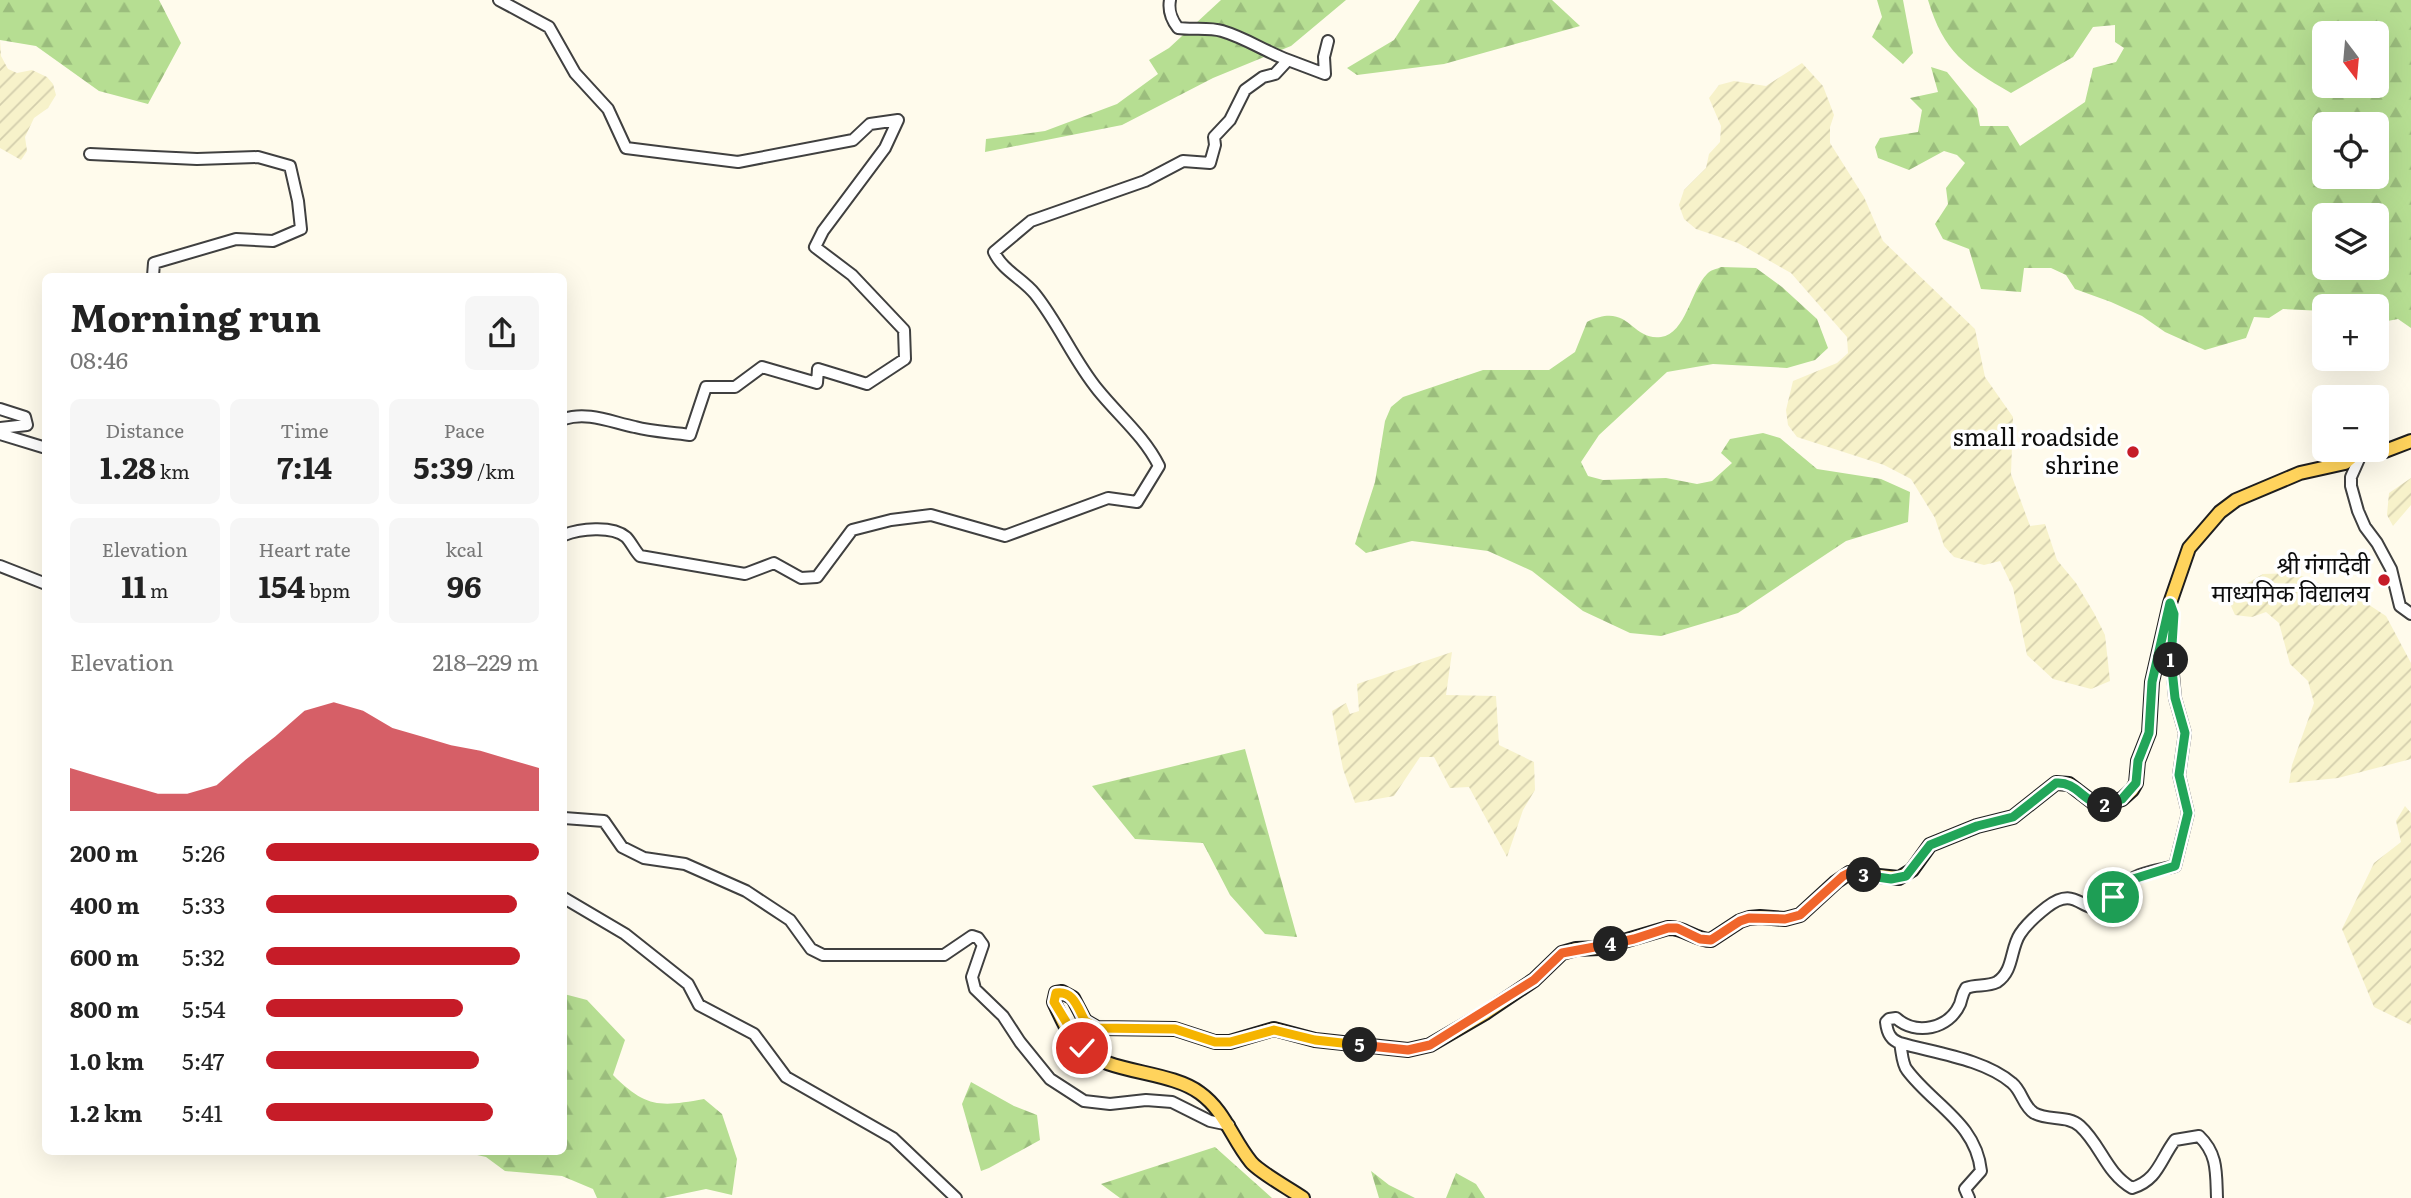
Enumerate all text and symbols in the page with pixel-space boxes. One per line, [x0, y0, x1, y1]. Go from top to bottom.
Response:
north arrow [2312, 21, 2389, 98]
map controls [2312, 21, 2389, 462]
button: locate [2312, 112, 2389, 189]
button: layers [2312, 203, 2389, 280]
text: Morning run [70, 287, 321, 344]
button: + [2312, 294, 2389, 371]
button: share [465, 296, 539, 370]
text: 08:46 [70, 342, 128, 376]
button: − [2312, 385, 2389, 462]
text: Distance [106, 416, 184, 444]
text: Time [280, 416, 329, 444]
text: Pace [444, 416, 485, 444]
place label: small roadside shrine [1953, 418, 2119, 481]
text: 1.28 [100, 444, 156, 488]
text: 7:14 [277, 444, 332, 488]
text: 5:39 [413, 444, 473, 488]
marker: small roadside shrine [2125, 444, 2141, 460]
text: km [156, 457, 190, 485]
text: /km [473, 457, 515, 485]
text: Elevation [102, 535, 188, 563]
text: Heart rate [258, 535, 351, 563]
text: kcal [445, 535, 483, 563]
place label: श्री गंगादेवी माध्यमिक विद्यालय [2212, 546, 2371, 609]
text: 11 [121, 563, 146, 607]
text: 154 [259, 563, 305, 607]
text: 96 [447, 563, 482, 607]
marker: श्री गंगादेवी माध्यमिक विद्यालय [2376, 572, 2392, 588]
text: m [146, 576, 168, 604]
text: bpm [305, 576, 350, 604]
pin: 1 [2154, 642, 2188, 678]
text: Elevation [70, 644, 174, 678]
text: 218–229 m [432, 644, 539, 678]
text: 1 [2167, 645, 2174, 673]
pin: 2 [2088, 788, 2122, 822]
text: 2 [2099, 790, 2110, 818]
text: 200 m [70, 835, 138, 869]
text: 5:26 [182, 835, 225, 869]
pin: 3 [1846, 858, 1882, 892]
text: 3 [1858, 860, 1869, 888]
pin [2083, 867, 2143, 927]
icon: arrive [2094, 878, 2132, 916]
text: 400 m [70, 887, 140, 921]
text: 5:33 [182, 887, 225, 921]
pin: 4 [1594, 926, 1628, 962]
text: 4 [1605, 929, 1616, 957]
text: 600 m [70, 939, 139, 973]
text: 5:32 [182, 939, 225, 973]
text: 800 m [70, 991, 139, 1025]
text: 5:54 [182, 991, 226, 1025]
pin [1052, 1018, 1112, 1078]
pin: 5 [1342, 1028, 1378, 1062]
icon: check [1063, 1029, 1101, 1067]
text: 5 [1354, 1030, 1365, 1058]
text: 1.0 km [70, 1043, 144, 1077]
text: 5:47 [182, 1043, 224, 1077]
text: 1.2 km [70, 1095, 142, 1129]
text: 5:41 [182, 1095, 223, 1129]

